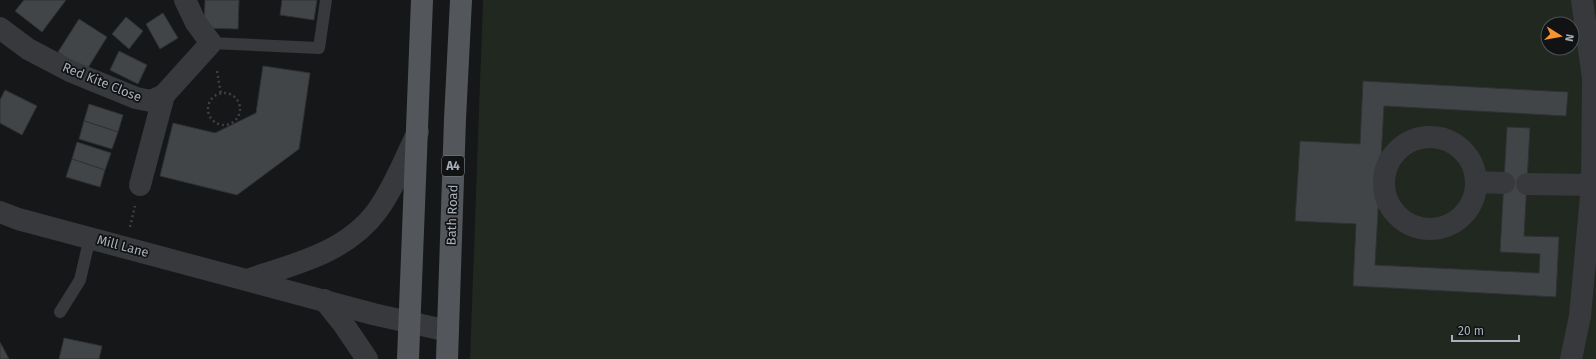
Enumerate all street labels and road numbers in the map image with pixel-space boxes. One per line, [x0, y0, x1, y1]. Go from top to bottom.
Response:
street label: Red Kite Close [60, 59, 144, 105]
road number: A4 [442, 156, 464, 176]
street label: Bath Road [443, 184, 461, 246]
street label: Mill Lane [95, 232, 151, 260]

